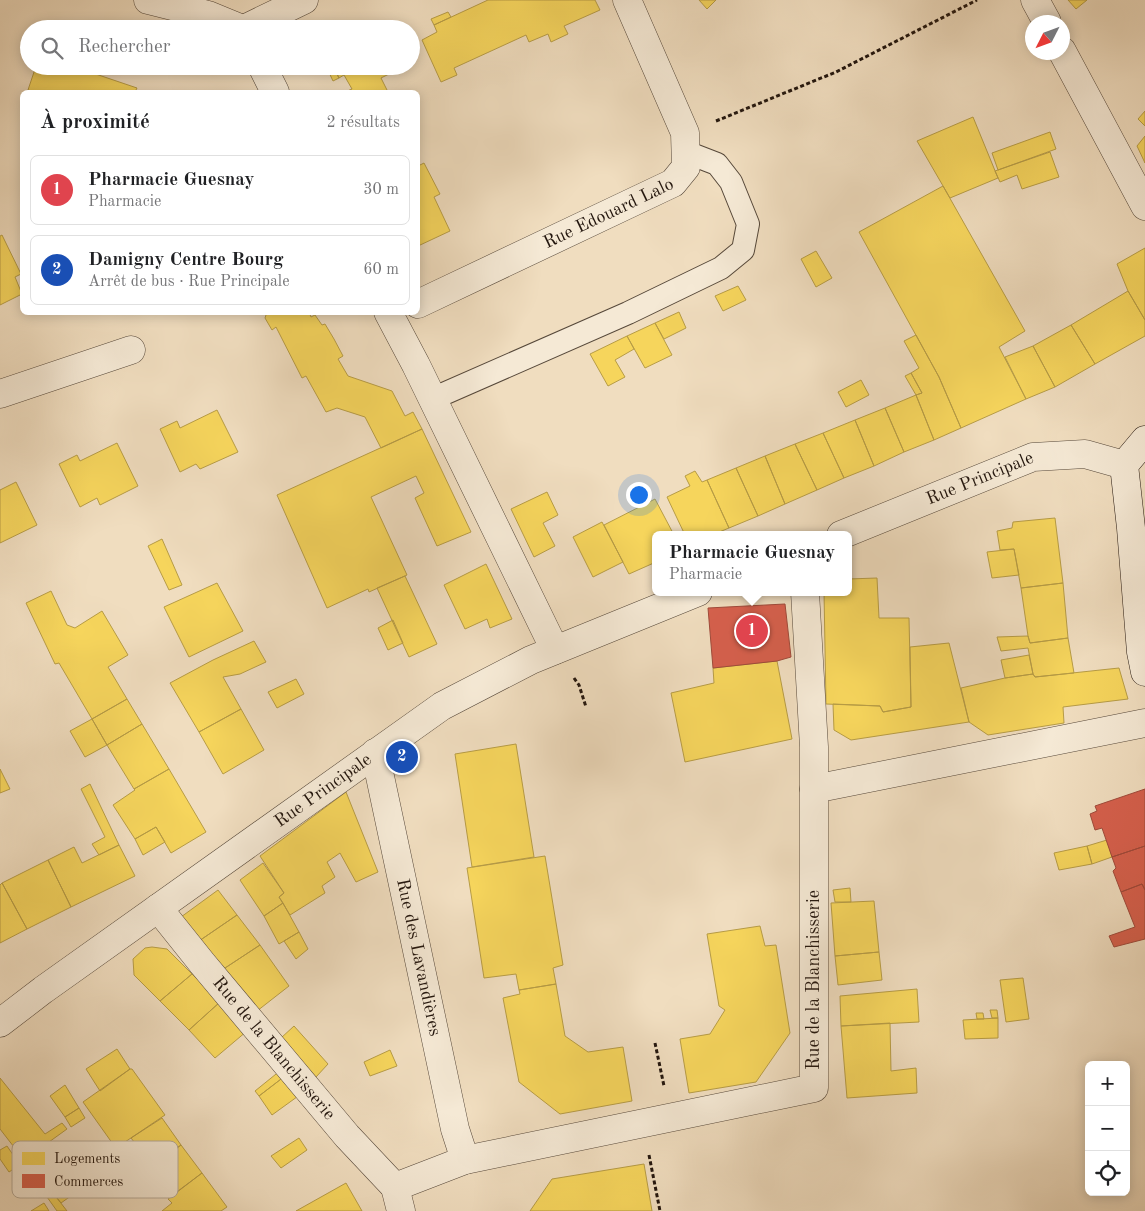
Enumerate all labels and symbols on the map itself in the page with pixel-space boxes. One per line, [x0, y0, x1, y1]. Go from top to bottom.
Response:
north arrow [1025, 15, 1070, 60]
street label: Rue Edouard Lalo [541, 175, 677, 252]
street label: Rue Principale [924, 449, 1036, 508]
your location [626, 482, 652, 508]
pin: 1 [736, 612, 768, 650]
pin: 2 [386, 738, 418, 776]
street label: Rue Principale [271, 750, 375, 831]
street label: Rue des Lavandières [393, 877, 444, 1038]
street label: Rue de la Blanchisserie [805, 890, 823, 1070]
street label: Rue de la Blanchisserie [209, 974, 338, 1123]
legend [12, 1141, 178, 1198]
text: Logements [54, 1152, 120, 1166]
text: Commerces [54, 1175, 123, 1189]

